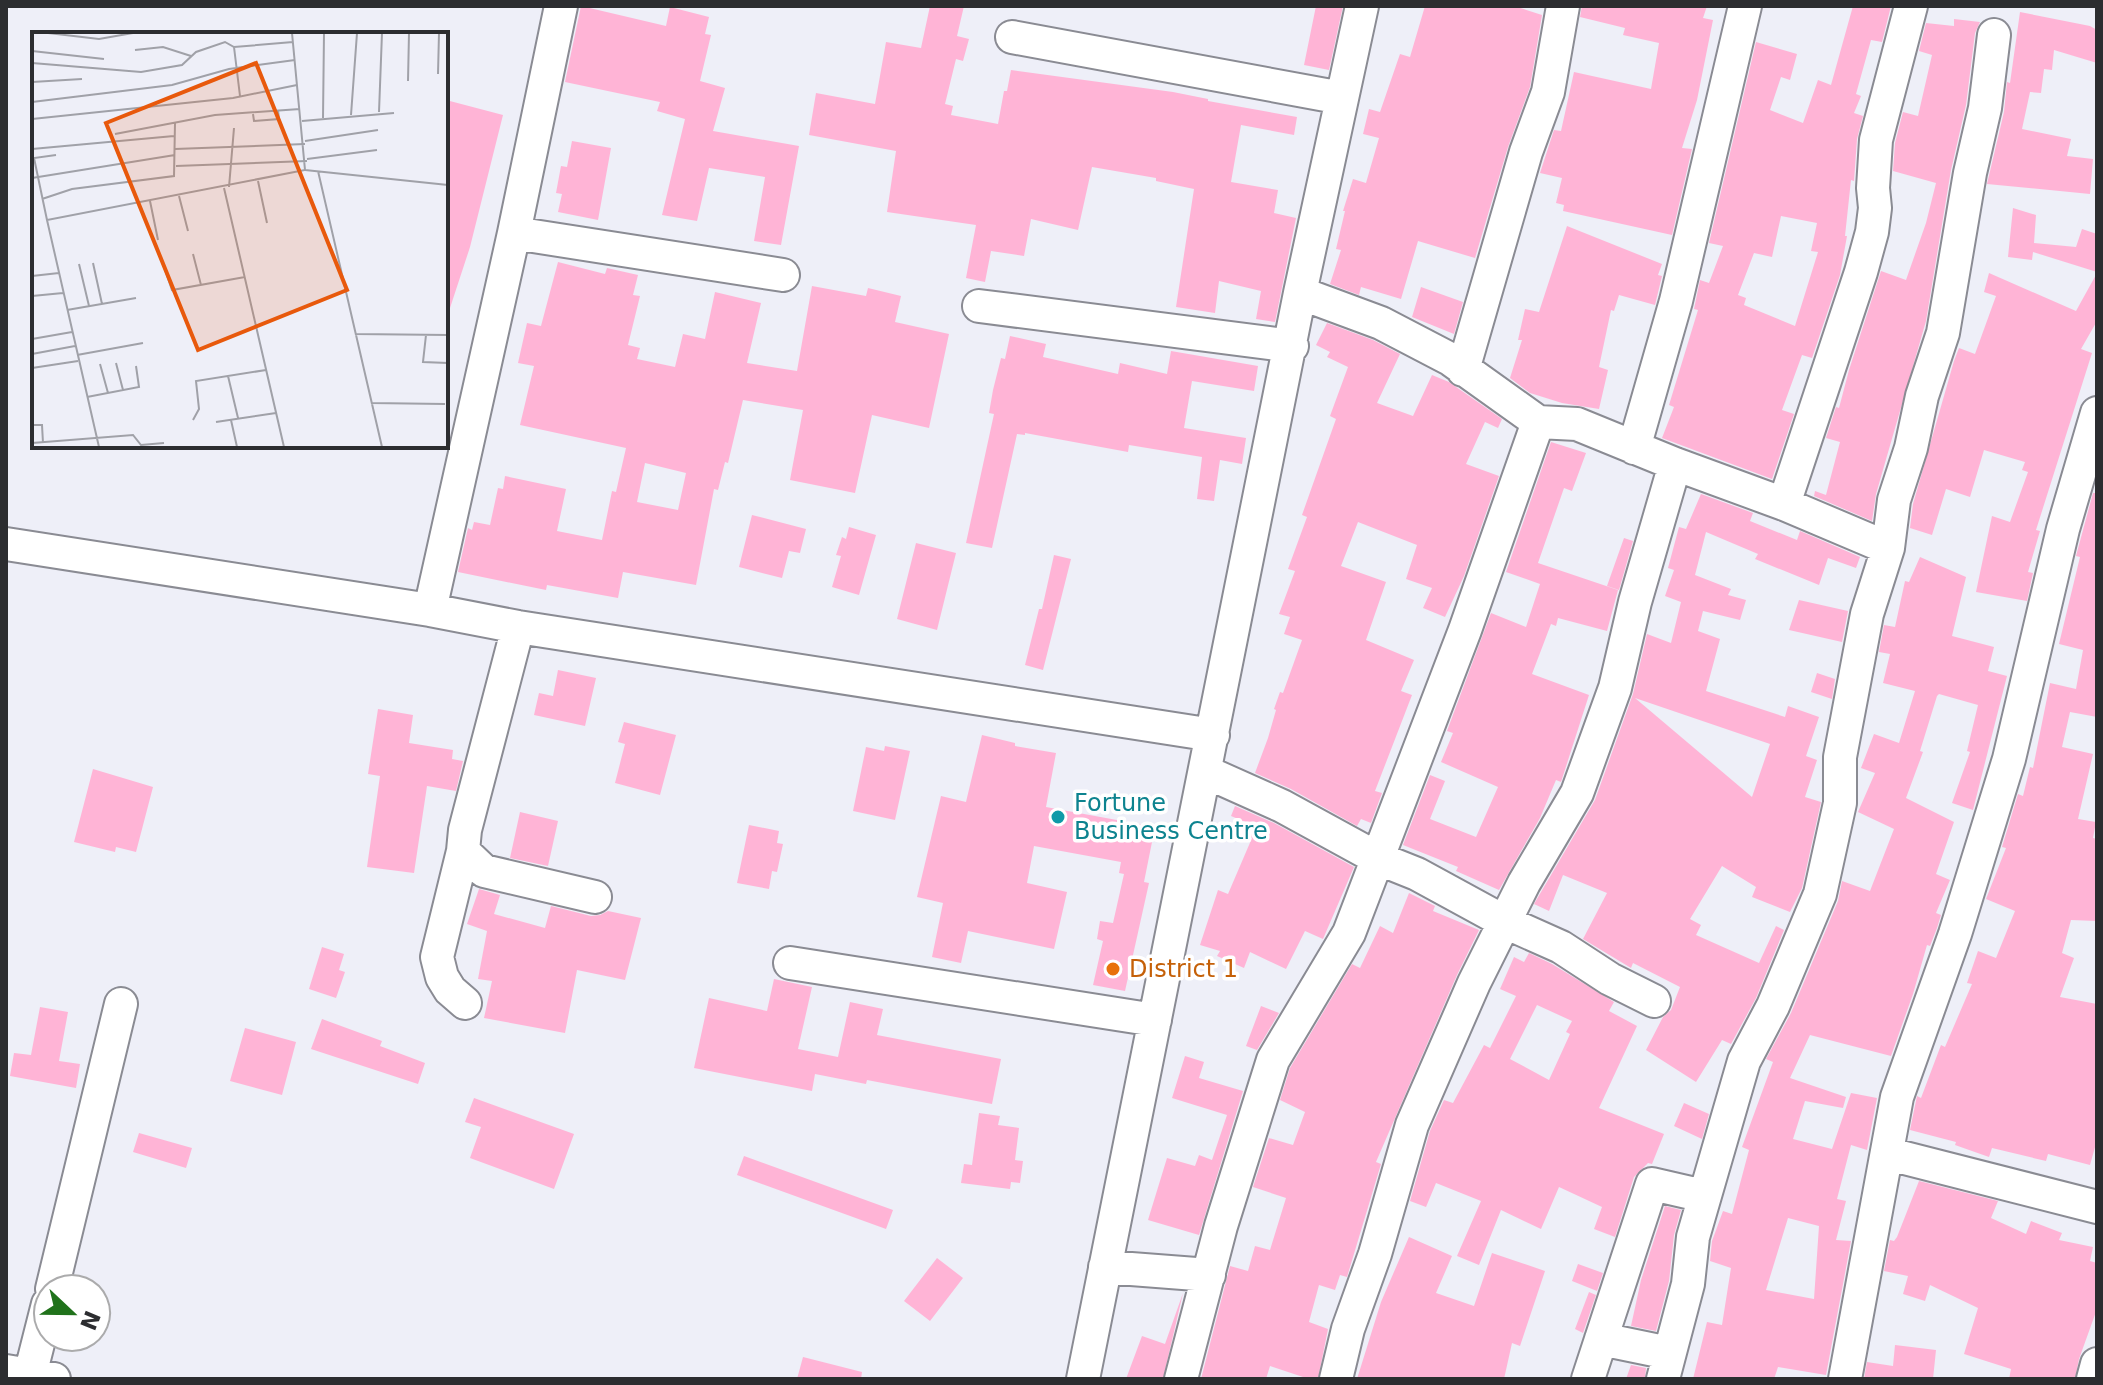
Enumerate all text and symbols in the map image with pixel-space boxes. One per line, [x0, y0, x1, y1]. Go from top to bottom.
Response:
inset map [32, 32, 448, 448]
place label: Fortune Business Centre [1074, 789, 1268, 845]
marker: Fortune Business Centre [1049, 808, 1067, 826]
place label: District 1 [1129, 955, 1238, 983]
marker: District 1 [1104, 960, 1122, 978]
north arrow [32, 1273, 112, 1353]
text: N [75, 1307, 105, 1334]

